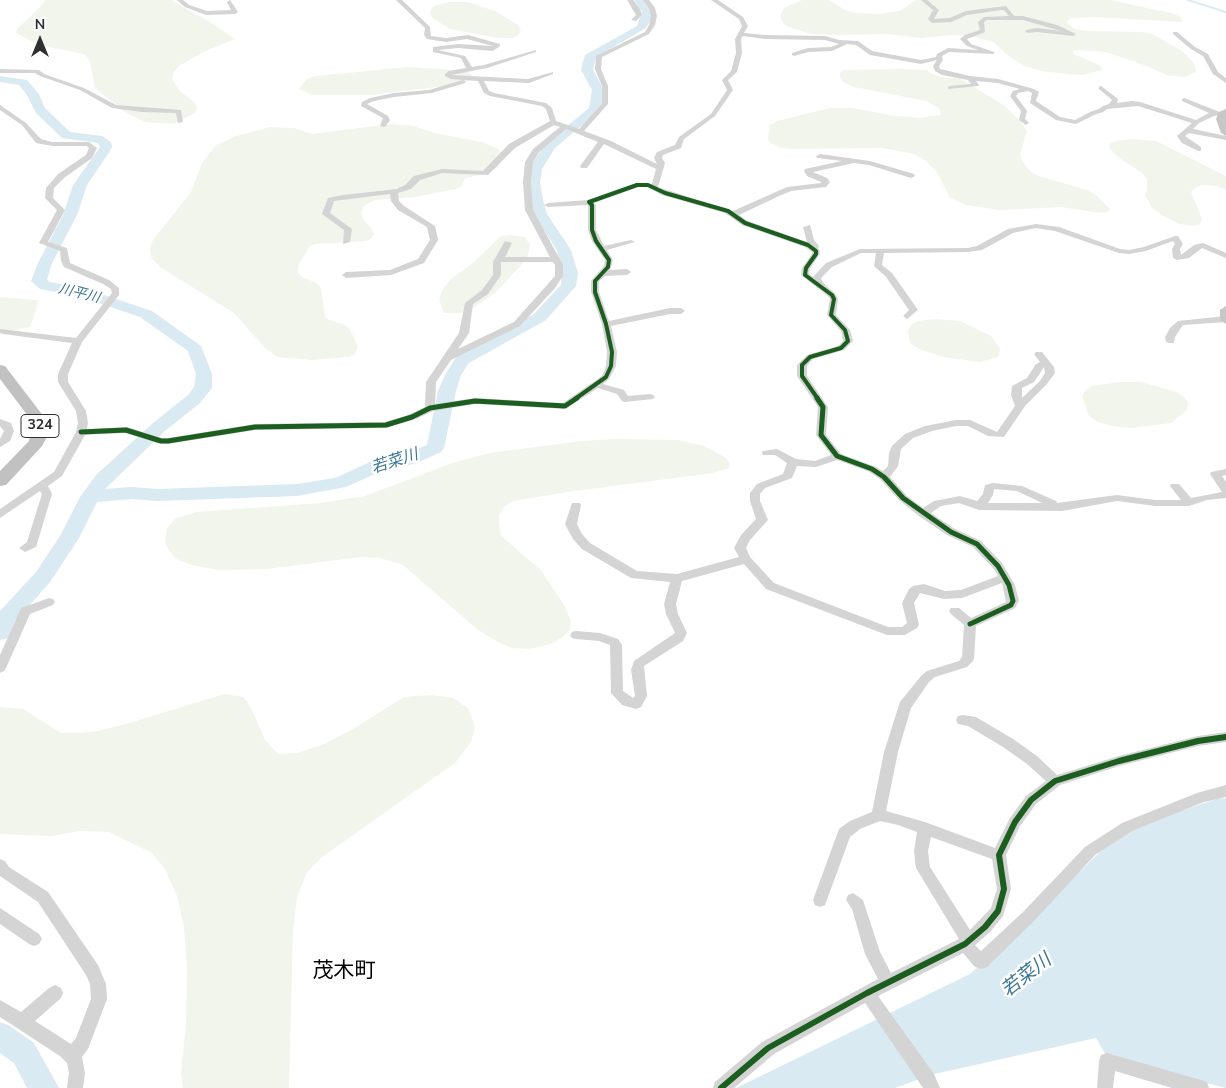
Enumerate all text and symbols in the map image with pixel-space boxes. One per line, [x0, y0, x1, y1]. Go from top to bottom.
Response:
north arrow [15, 15, 65, 65]
text: N [35, 15, 45, 34]
water label: 川平川 [57, 281, 101, 307]
road number: 324 [21, 414, 59, 438]
water label: 若菜川 [369, 445, 421, 479]
water label: 若菜川 [998, 949, 1056, 1003]
district label: 茂木町 [313, 959, 375, 985]

